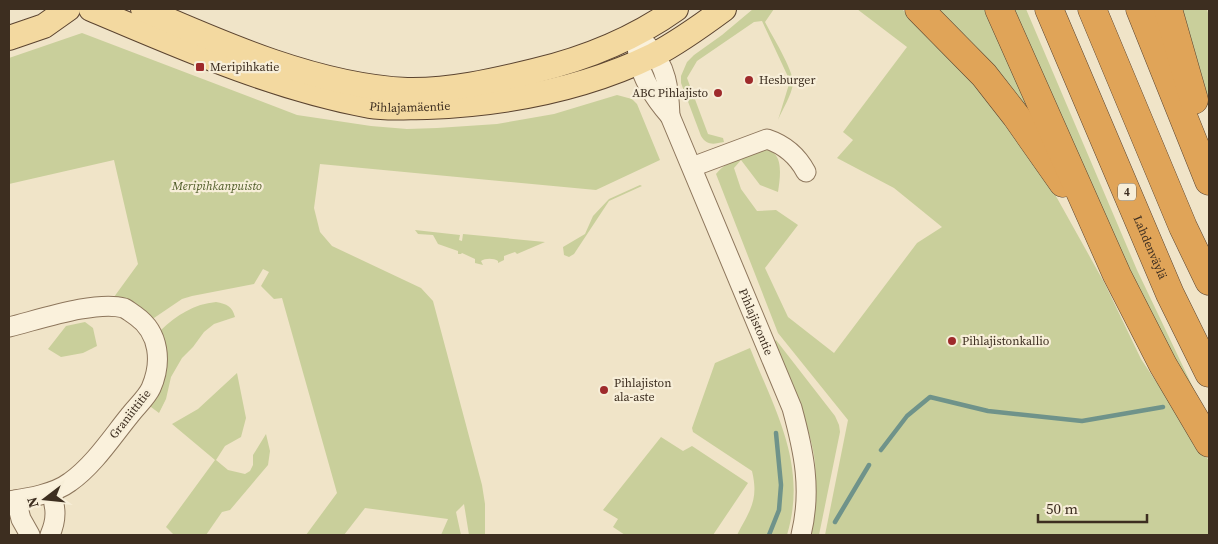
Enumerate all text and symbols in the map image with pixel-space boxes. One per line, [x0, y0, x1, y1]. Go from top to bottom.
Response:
place label: Meripihkatie [210, 59, 279, 75]
marker: Meripihkatie [194, 61, 206, 73]
place label: Hesburger [759, 72, 815, 88]
marker: Hesburger [743, 74, 755, 86]
place label: ABC Pihlajisto [632, 85, 708, 101]
marker: ABC Pihlajisto [712, 87, 724, 99]
street label: Pihlajamäentie [368, 98, 451, 116]
park label: Meripihkanpuisto [171, 178, 262, 194]
road number: 4 [1118, 183, 1136, 200]
street label: Lahdenväylä [1130, 213, 1171, 283]
street label: Pihlajistontie [735, 286, 777, 358]
place label: Pihlajistonkallio [962, 333, 1050, 349]
marker: Pihlajistonkallio [946, 335, 958, 347]
place label: Pihlajiston ala-aste [614, 375, 671, 405]
marker: Pihlajiston ala-aste [598, 384, 610, 396]
street label: Graniittitie [106, 386, 154, 442]
north arrow [20, 474, 70, 524]
scale bar [1038, 492, 1147, 524]
text: N [21, 495, 44, 510]
text: 50 m [1046, 498, 1078, 519]

